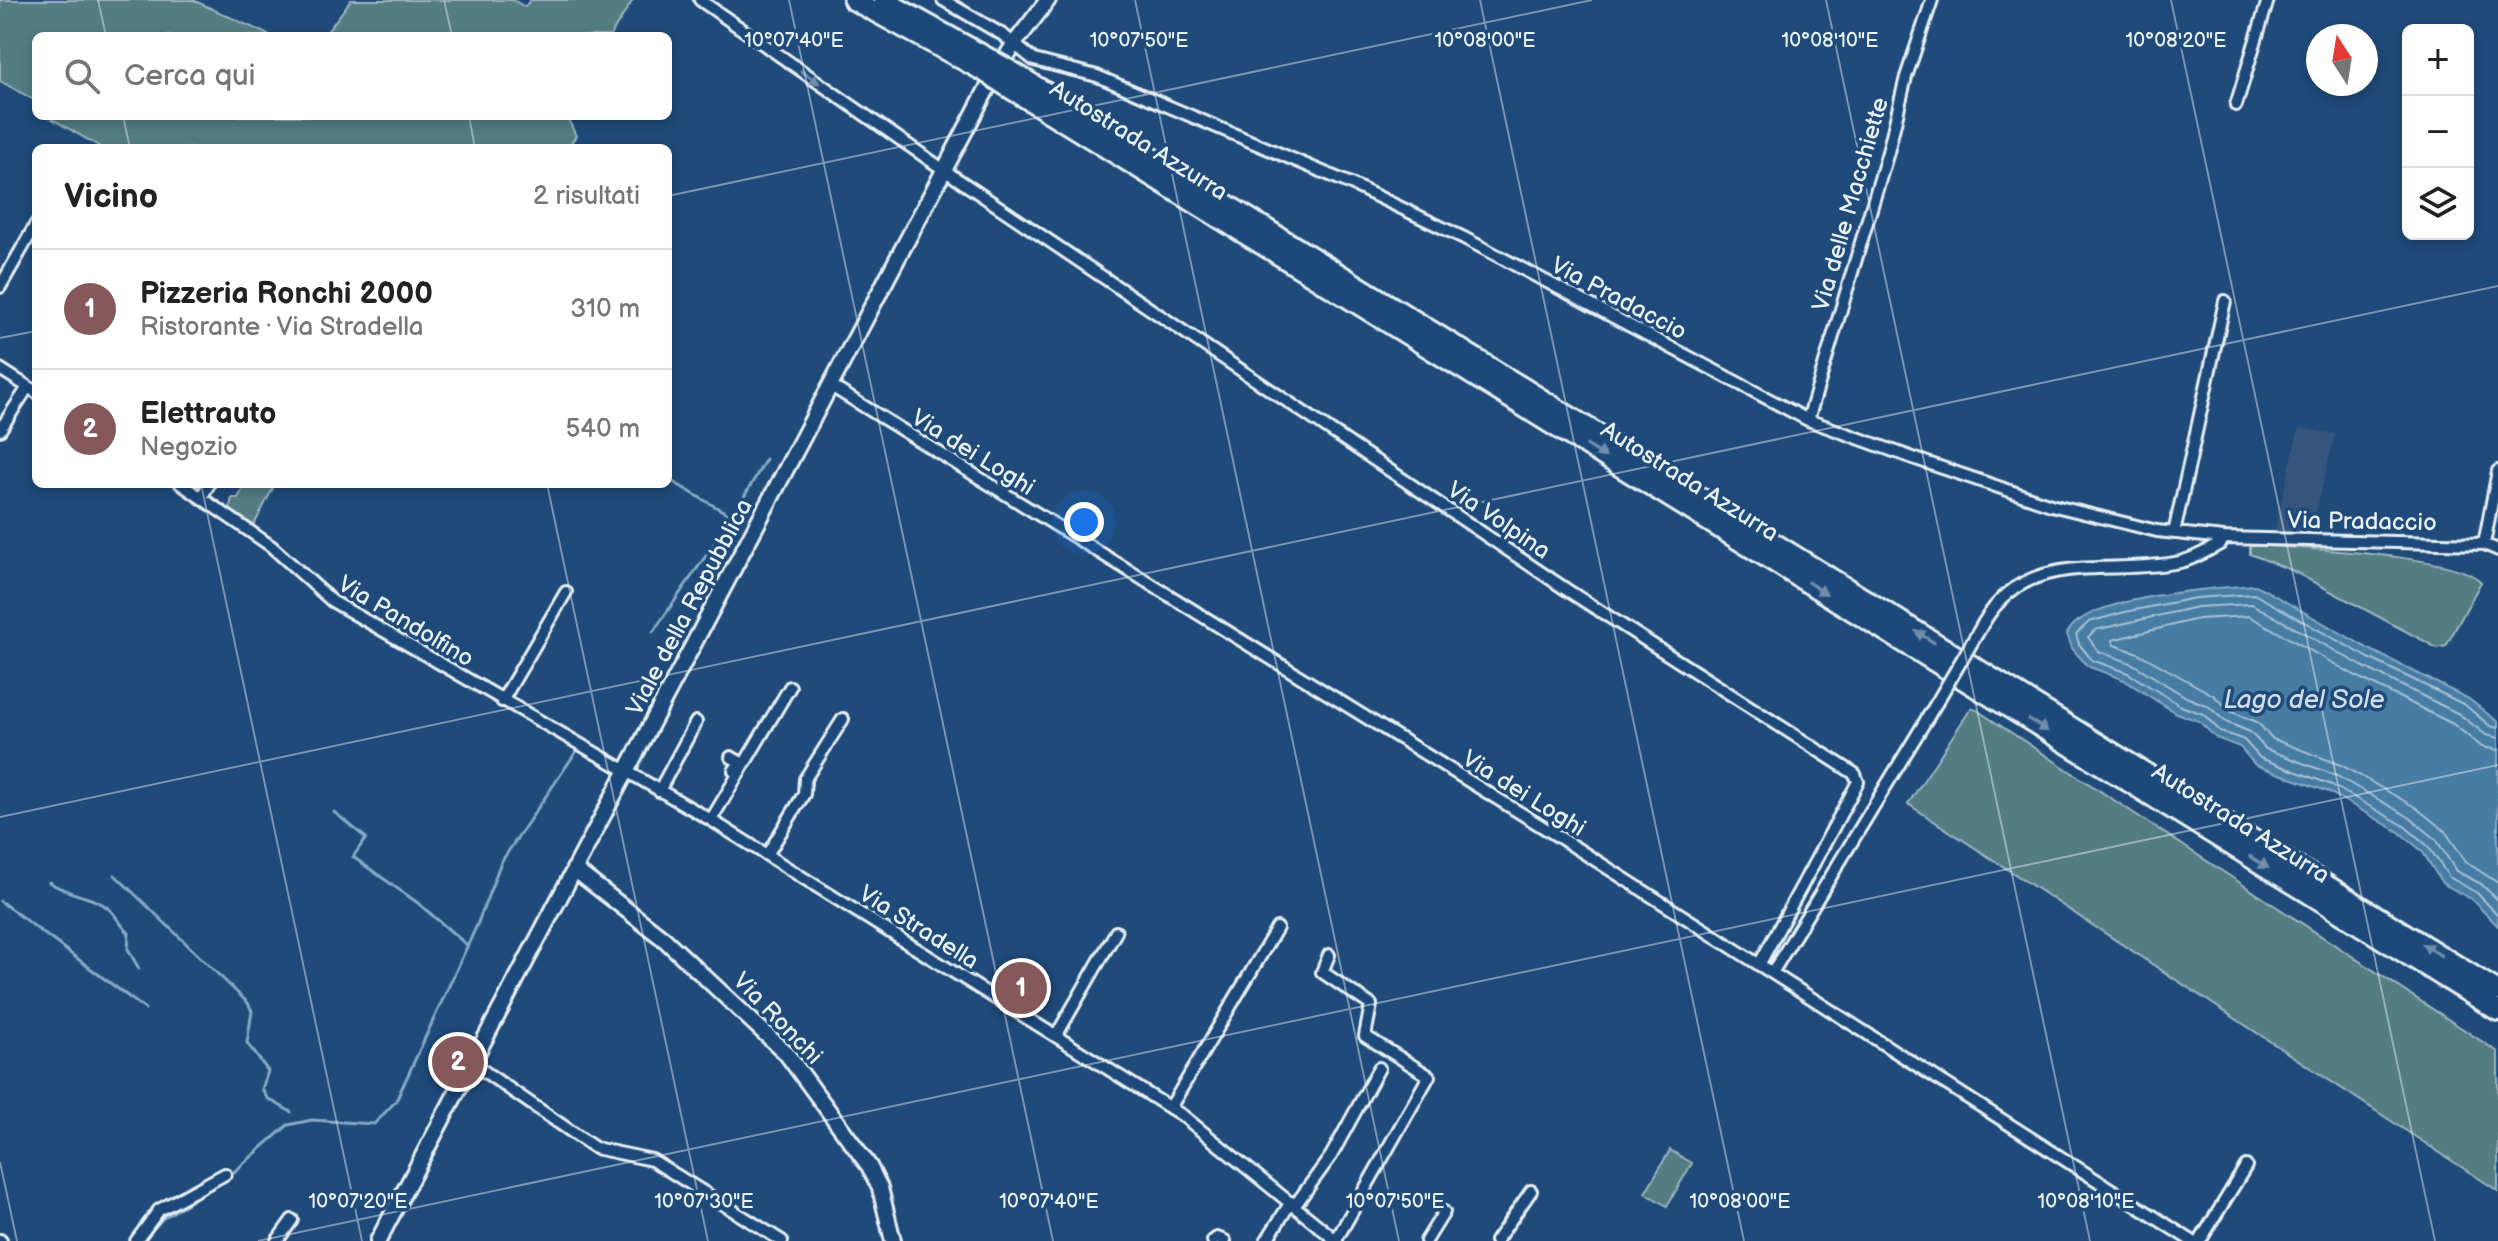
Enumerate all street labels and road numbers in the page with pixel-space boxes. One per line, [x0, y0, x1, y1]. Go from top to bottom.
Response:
street label: Autostrada Azzurra [1044, 74, 1233, 207]
street label: Via delle Macchiette [1806, 94, 1895, 314]
street label: Via Pradaccio [1546, 251, 1692, 346]
street label: Via dei Loghi [906, 403, 1040, 502]
street label: Autostrada Azzurra [1595, 415, 1784, 548]
street label: Via Volpina [1442, 475, 1556, 566]
street label: Viale della Repubblica [620, 494, 759, 721]
street label: Via Pradaccio [2287, 506, 2437, 537]
street label: Via Pandolfino [333, 570, 479, 673]
street label: Via dei Loghi [1457, 744, 1591, 843]
street label: Autostrada Azzurra [2146, 757, 2335, 890]
street label: Via Stradella [853, 879, 984, 976]
street label: Via Ronchi [727, 966, 829, 1070]

